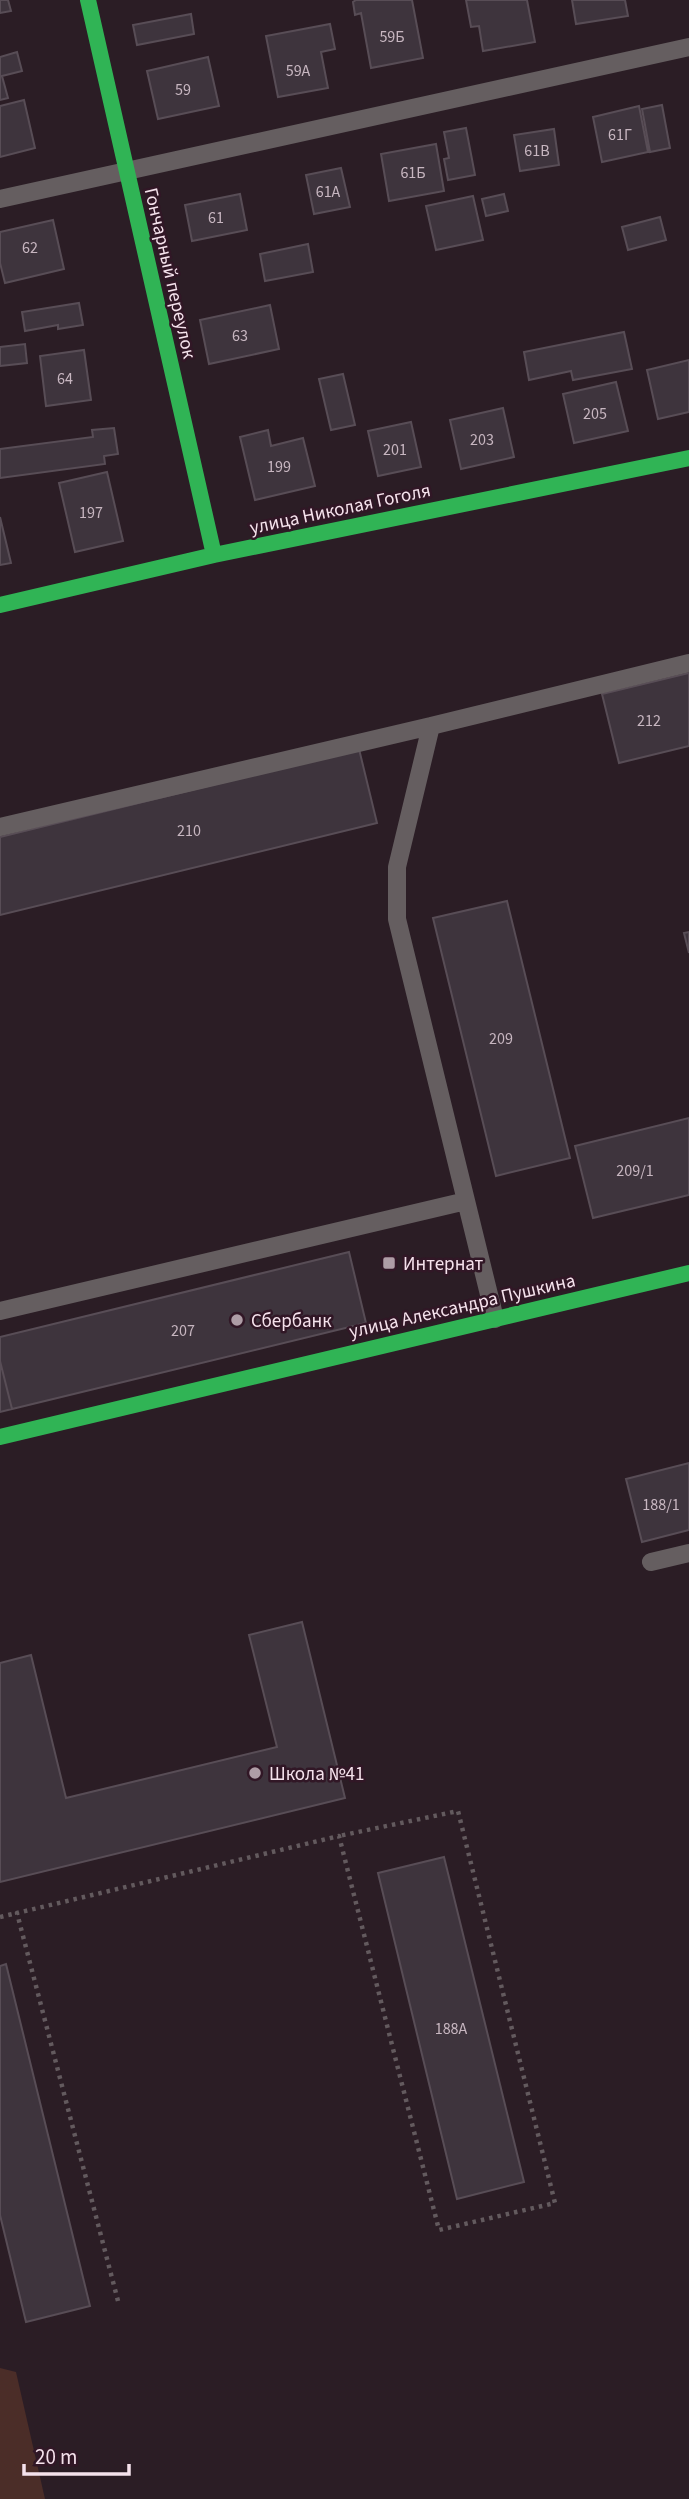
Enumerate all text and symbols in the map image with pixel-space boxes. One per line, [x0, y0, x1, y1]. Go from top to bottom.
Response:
house number: 59Б [379, 26, 405, 48]
house number: 59А [286, 60, 311, 82]
house number: 59 [175, 79, 191, 101]
house number: 61Г [608, 124, 632, 146]
house number: 61В [524, 140, 550, 162]
house number: 61Б [400, 162, 426, 184]
house number: 61А [316, 181, 341, 203]
street label: Гончарный переулок [137, 185, 202, 362]
house number: 61 [208, 207, 224, 229]
house number: 62 [22, 237, 38, 259]
house number: 63 [232, 325, 248, 347]
house number: 64 [57, 368, 73, 390]
house number: 205 [583, 403, 607, 425]
house number: 203 [470, 429, 494, 451]
house number: 201 [383, 439, 407, 461]
house number: 199 [267, 456, 291, 478]
street label: улица Николая Гоголя [247, 477, 433, 542]
house number: 197 [79, 502, 103, 524]
house number: 212 [637, 710, 661, 732]
house number: 210 [177, 820, 201, 842]
house number: 209 [489, 1028, 513, 1050]
house number: 209/1 [616, 1160, 654, 1182]
place label: Интернат [403, 1251, 484, 1278]
marker: Интернат [381, 1255, 397, 1271]
street label: улица Александра Пушкина [347, 1267, 578, 1346]
place label: Сбербанк [251, 1308, 332, 1335]
marker: Сбербанк [229, 1312, 245, 1328]
house number: 207 [171, 1320, 195, 1342]
house number: 188/1 [642, 1494, 680, 1516]
place label: Школа №41 [269, 1761, 364, 1788]
marker: Школа №41 [247, 1765, 263, 1781]
house number: 188А [435, 2018, 468, 2040]
scale bar [24, 2432, 130, 2476]
text: 20 m [35, 2442, 77, 2472]

